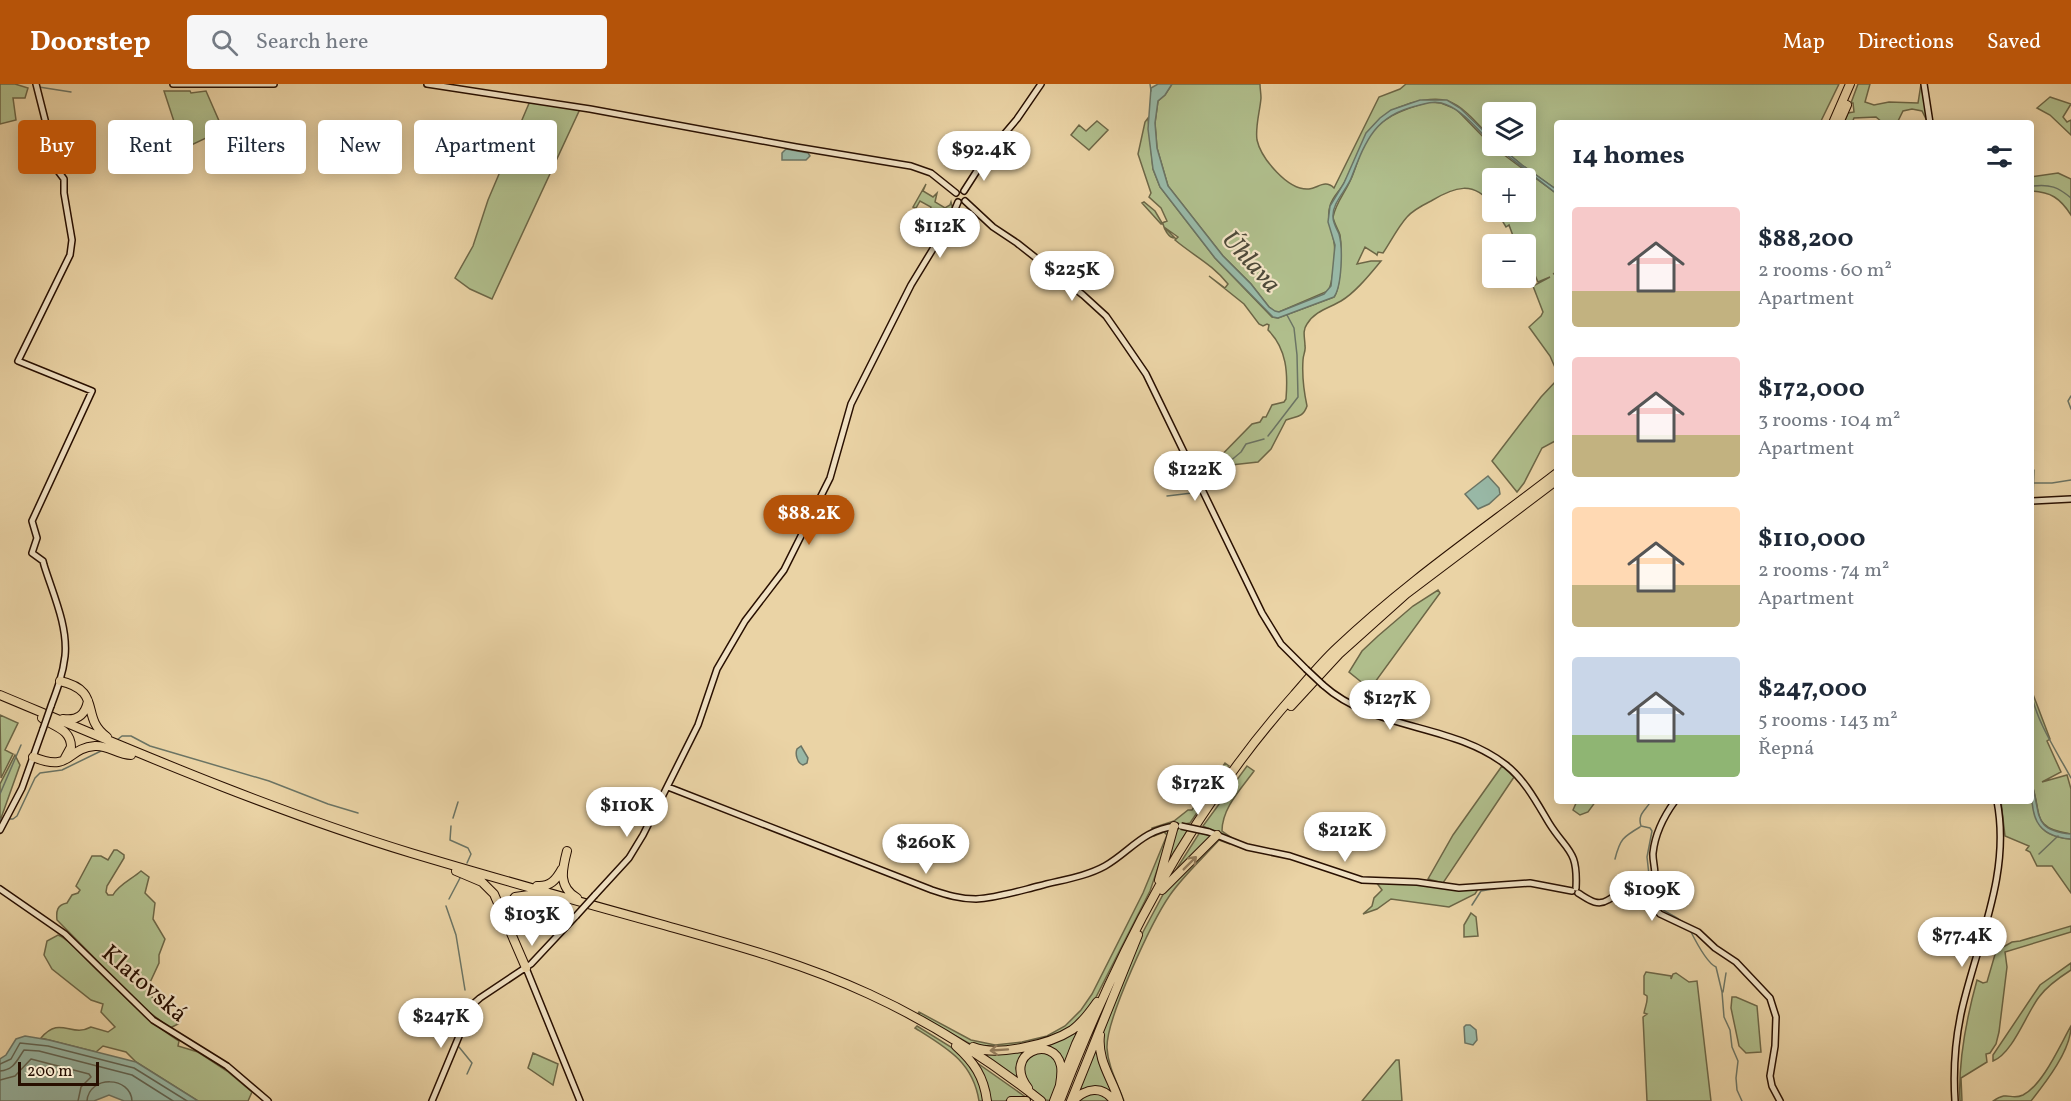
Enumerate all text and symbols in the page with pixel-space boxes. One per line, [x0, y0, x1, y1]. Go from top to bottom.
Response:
search box [187, 15, 607, 69]
text: Doorstep [30, 23, 151, 62]
icon: search [208, 26, 241, 59]
text: Search here [256, 27, 369, 58]
text: Map [1783, 28, 1825, 57]
text: Directions [1858, 28, 1954, 57]
text: Saved [1987, 28, 2041, 57]
map controls [1482, 102, 1536, 288]
button: layers [1482, 102, 1536, 156]
chip: Buy [18, 120, 96, 174]
chip: Rent [108, 120, 193, 174]
chip: Filters [205, 120, 306, 174]
chip: New [318, 120, 402, 174]
chip: Apartment [414, 120, 557, 174]
pin: $92.4K [935, 131, 1033, 182]
text: $92.4K [952, 136, 1016, 164]
text: 14 homes [1572, 138, 1685, 174]
icon: filters [1983, 140, 2016, 173]
button: + [1482, 168, 1536, 222]
pin: $112K [898, 208, 982, 259]
text: $112K [914, 213, 966, 241]
text: $88,200 [1758, 221, 1854, 257]
water label: Úhlava [1213, 223, 1288, 302]
icon: home [1620, 231, 1692, 303]
button: − [1482, 234, 1536, 288]
pin: $225K [1030, 251, 1114, 302]
text: $225K [1044, 256, 1100, 284]
text: 2 rooms · 60 m² [1758, 257, 1892, 285]
text: Apartment [1758, 285, 1854, 313]
text: $172,000 [1758, 371, 1865, 407]
icon: home [1620, 381, 1692, 453]
text: 3 rooms · 104 m² [1758, 407, 1900, 435]
text: Apartment [1758, 435, 1854, 463]
pin: $122K [1153, 451, 1237, 502]
text: $122K [1168, 456, 1222, 484]
pin: $88.2K [760, 495, 858, 546]
text: $88.2K [777, 500, 841, 528]
text: $110,000 [1758, 521, 1866, 557]
icon: home [1620, 531, 1692, 603]
text: 2 rooms · 74 m² [1758, 557, 1889, 585]
text: Apartment [1758, 585, 1854, 613]
text: $247,000 [1758, 671, 1867, 707]
pin: $127K [1348, 680, 1432, 731]
icon: home [1620, 681, 1692, 753]
text: $127K [1363, 685, 1417, 713]
text: 5 rooms · 143 m² [1758, 707, 1898, 735]
text: Řepná [1758, 735, 1814, 763]
pin: $172K [1156, 765, 1240, 816]
text: $172K [1171, 770, 1225, 798]
pin: $110K [585, 787, 669, 838]
text: $110K [600, 792, 654, 820]
pin: $212K [1303, 812, 1387, 863]
text: $212K [1318, 817, 1372, 845]
pin: $260K [884, 824, 968, 875]
text: $260K [896, 829, 956, 857]
one-way arrow [1182, 856, 1197, 870]
pin: $109K [1610, 871, 1694, 922]
text: $109K [1623, 876, 1681, 904]
pin: $103K [490, 896, 574, 947]
text: $103K [504, 901, 560, 929]
pin: $77.4K [1913, 917, 2011, 968]
text: $77.4K [1932, 922, 1992, 950]
street label: Klatovská [93, 938, 194, 1031]
pin: $247K [399, 998, 483, 1049]
text: $247K [412, 1003, 470, 1031]
one-way arrow [989, 1045, 1009, 1056]
scale bar [18, 1059, 99, 1086]
text: 200 m [27, 1061, 72, 1083]

